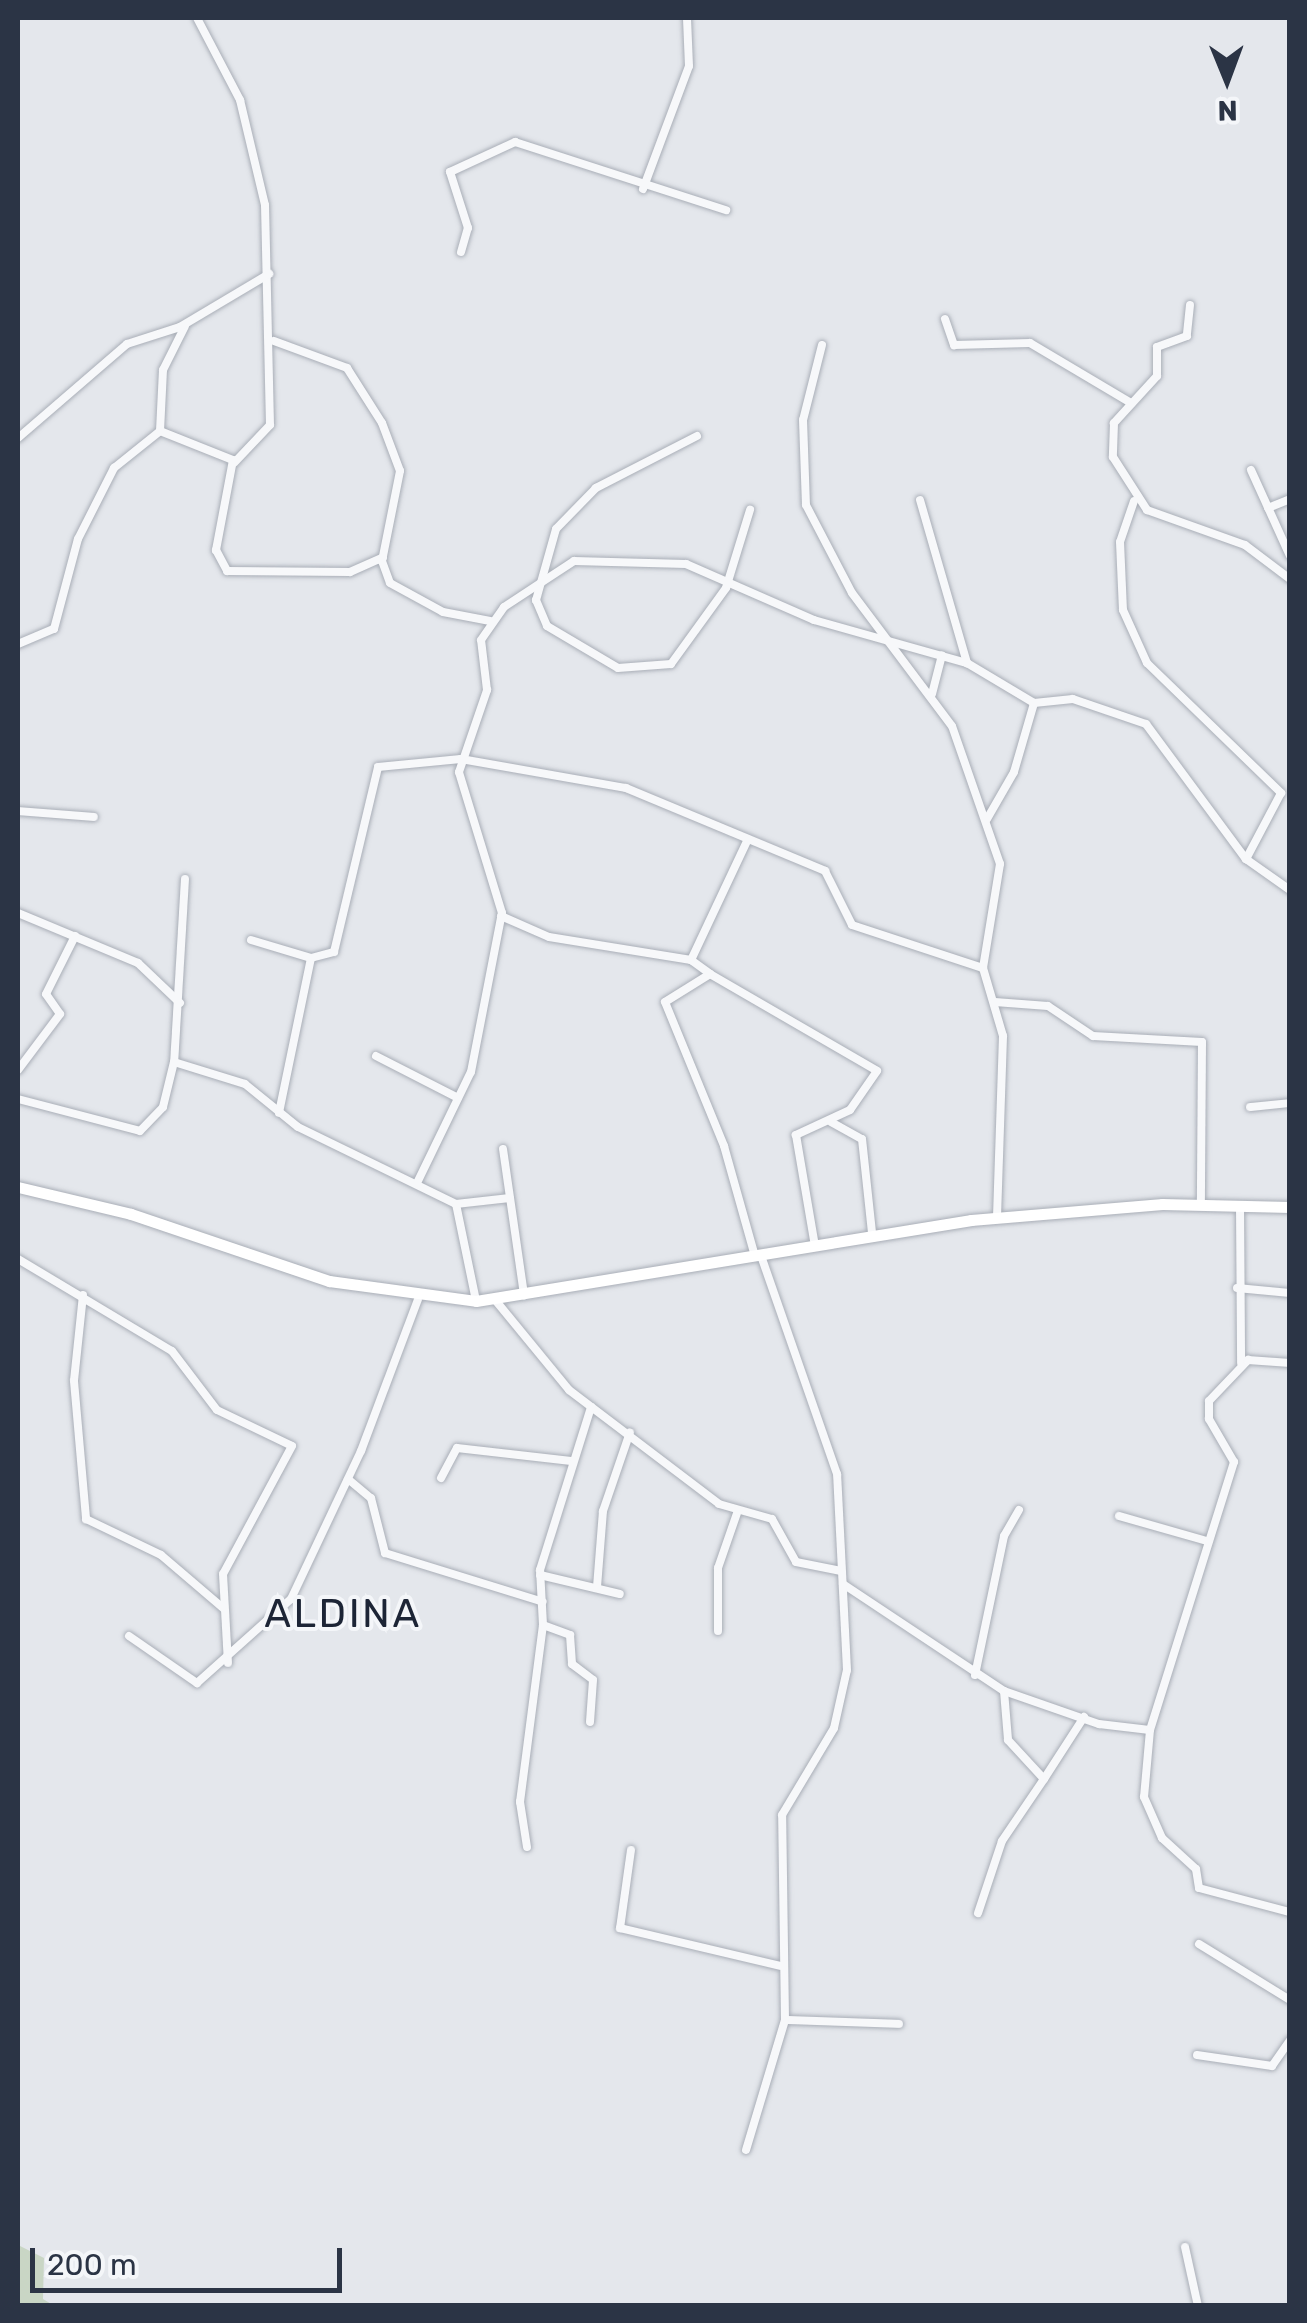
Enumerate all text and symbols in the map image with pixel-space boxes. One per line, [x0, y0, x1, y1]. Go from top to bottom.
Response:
north arrow [1177, 30, 1277, 130]
text: N [1217, 94, 1238, 127]
district label: ALDINA [264, 1590, 422, 1638]
scale bar [35, 2228, 348, 2290]
text: 200 m [47, 2247, 137, 2283]

